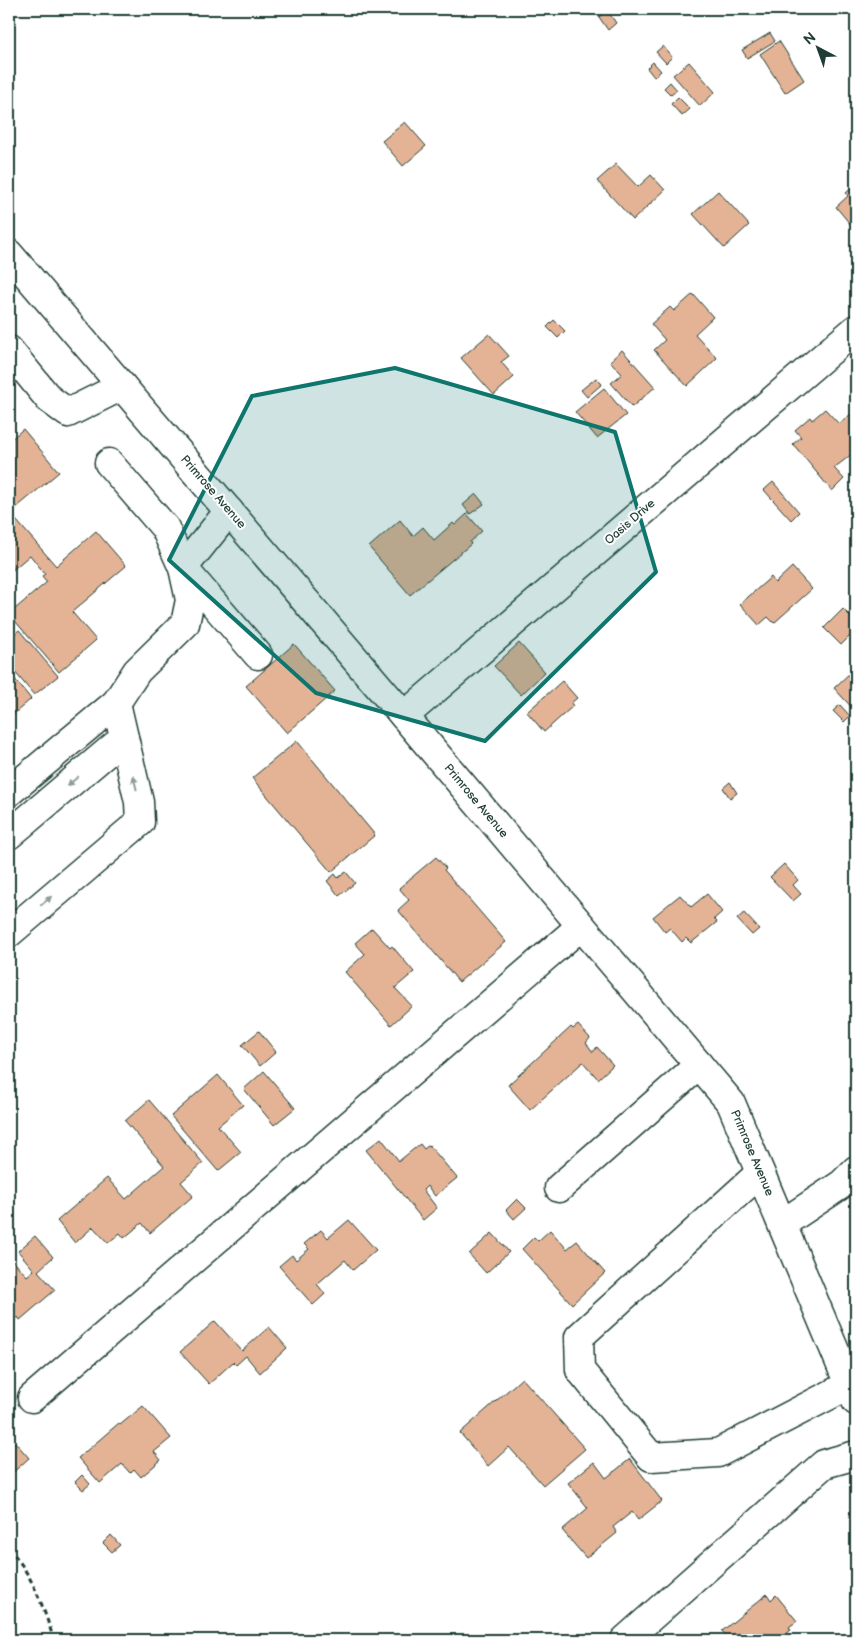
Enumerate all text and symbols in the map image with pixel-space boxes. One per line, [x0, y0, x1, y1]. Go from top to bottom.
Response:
north arrow [792, 22, 842, 72]
text: N [800, 29, 819, 48]
street label: Primrose Avenue [177, 452, 249, 532]
street label: Oasis Drive [602, 496, 658, 548]
street label: Primrose Avenue [441, 761, 511, 841]
one-way arrow [68, 775, 80, 787]
one-way arrow [131, 775, 139, 791]
one-way arrow [39, 896, 52, 907]
street label: Primrose Avenue [727, 1108, 777, 1198]

